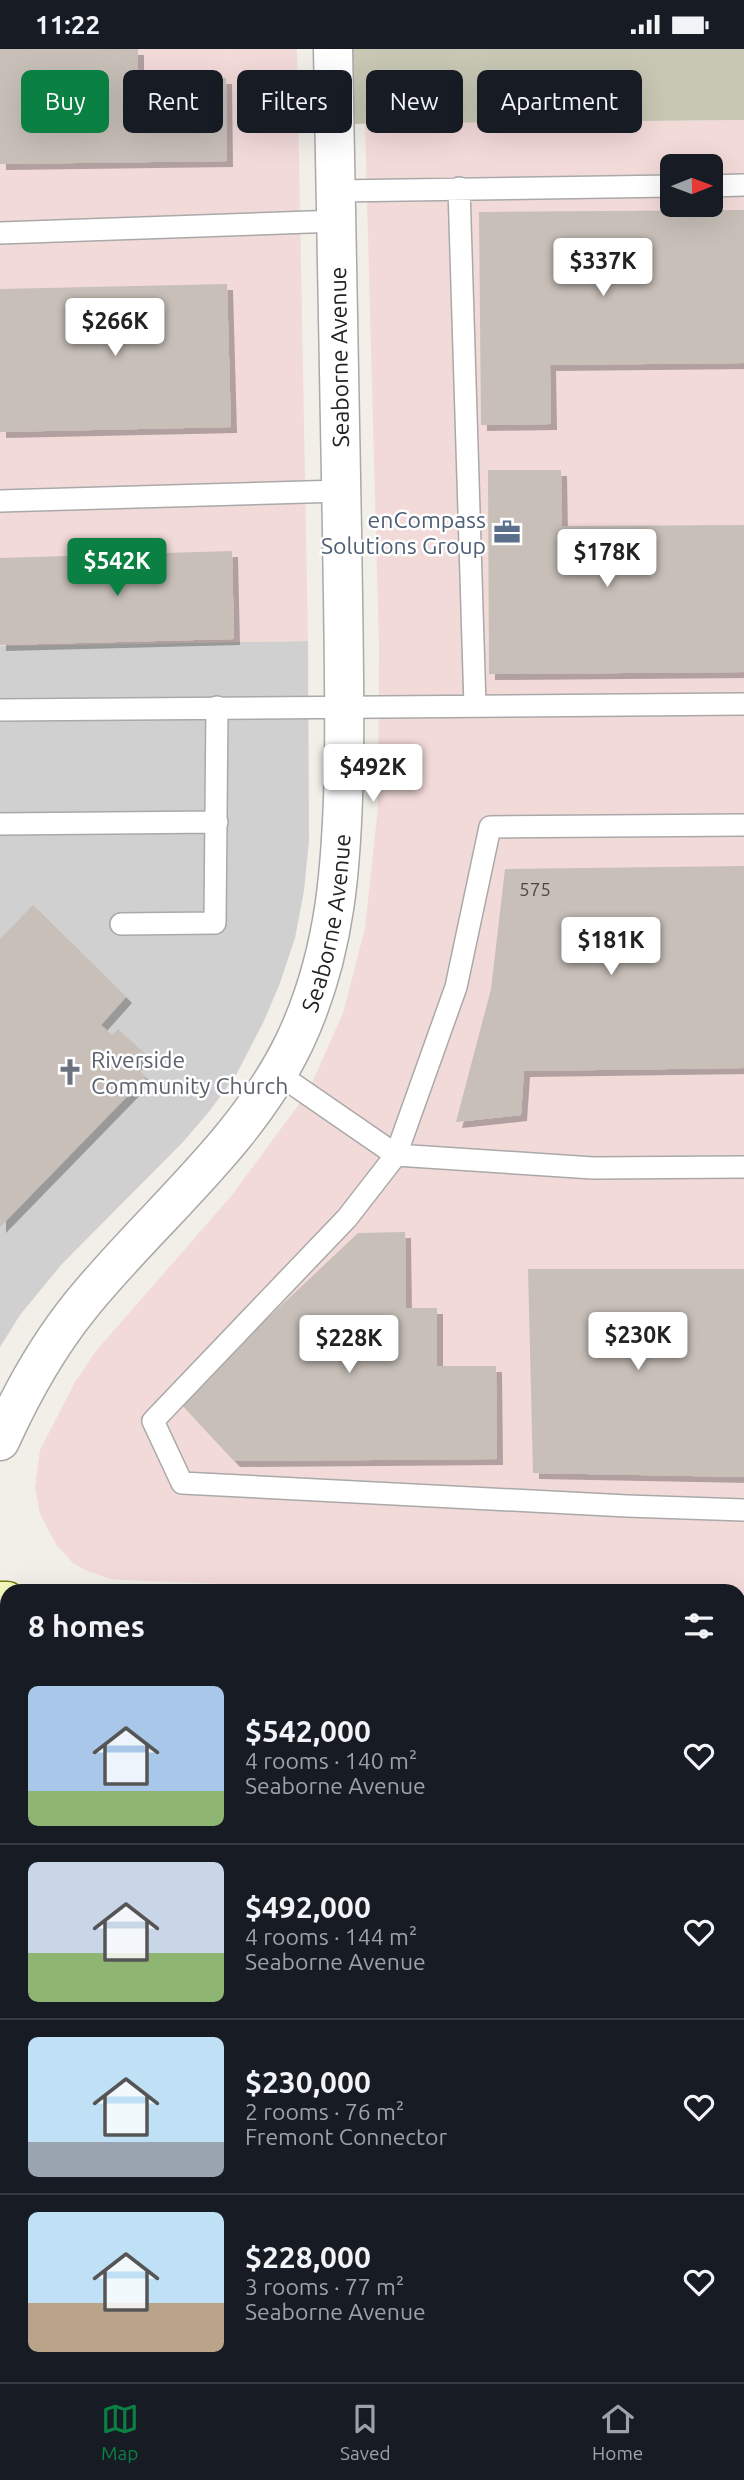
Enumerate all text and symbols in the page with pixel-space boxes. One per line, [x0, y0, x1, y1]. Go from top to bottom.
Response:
text: 11:22 [35, 10, 100, 39]
chip: Buy [21, 70, 109, 133]
chip: Rent [123, 70, 223, 133]
chip: Filters [237, 70, 352, 133]
chip: New [366, 70, 463, 133]
chip: Apartment [477, 70, 642, 133]
north arrow [660, 154, 723, 217]
map controls [660, 154, 723, 217]
pin: $337K [554, 239, 652, 298]
text: $337K [569, 248, 637, 273]
street label: Seaborne Avenue [325, 266, 353, 448]
pin: $266K [66, 299, 164, 358]
text: $266K [81, 308, 149, 333]
place label: enCompass Solutions Group [321, 507, 486, 558]
office icon: enCompass Solutions Group [492, 517, 522, 547]
pin: $178K [558, 529, 656, 589]
pin: $542K [68, 539, 166, 598]
text: $178K [573, 539, 641, 564]
text: $542K [83, 548, 151, 573]
pin: $492K [324, 745, 422, 804]
text: $492K [339, 754, 407, 779]
street label: Seaborne Avenue [296, 833, 354, 1015]
house number: 575 [519, 878, 551, 900]
pin: $181K [562, 918, 660, 977]
text: $181K [577, 927, 645, 952]
place label: Riverside Community Church [91, 1047, 288, 1098]
church icon: Riverside Community Church [55, 1057, 85, 1087]
pin: $230K [589, 1313, 687, 1372]
pin: $228K [300, 1315, 398, 1375]
text: $230K [604, 1322, 672, 1347]
text: $228K [315, 1325, 383, 1350]
icon: filters [680, 1607, 718, 1645]
text: 8 homes [28, 1609, 145, 1643]
icon: home [84, 1714, 168, 1798]
text: $542,000 [245, 1714, 371, 1748]
icon: heart [680, 1737, 718, 1775]
text: 4 rooms · 140 m² [245, 1748, 417, 1773]
text: Seaborne Avenue [245, 1773, 426, 1798]
icon: home [84, 1890, 168, 1974]
text: $492,000 [245, 1890, 371, 1924]
icon: heart [680, 1913, 718, 1951]
text: 4 rooms · 144 m² [245, 1924, 417, 1949]
text: Seaborne Avenue [245, 1949, 426, 1974]
icon: home [84, 2065, 168, 2149]
text: $230,000 [245, 2065, 371, 2099]
icon: heart [680, 2088, 718, 2126]
text: 2 rooms · 76 m² [245, 2099, 404, 2124]
text: Fremont Connector [245, 2124, 447, 2149]
icon: home [84, 2240, 168, 2324]
text: $228,000 [245, 2240, 371, 2274]
icon: heart [680, 2263, 718, 2301]
text: 3 rooms · 77 m² [245, 2274, 404, 2299]
text: Seaborne Avenue [245, 2299, 426, 2324]
tab: Map [101, 2400, 139, 2464]
tab: Saved [340, 2400, 391, 2464]
tab: Home [592, 2400, 643, 2464]

